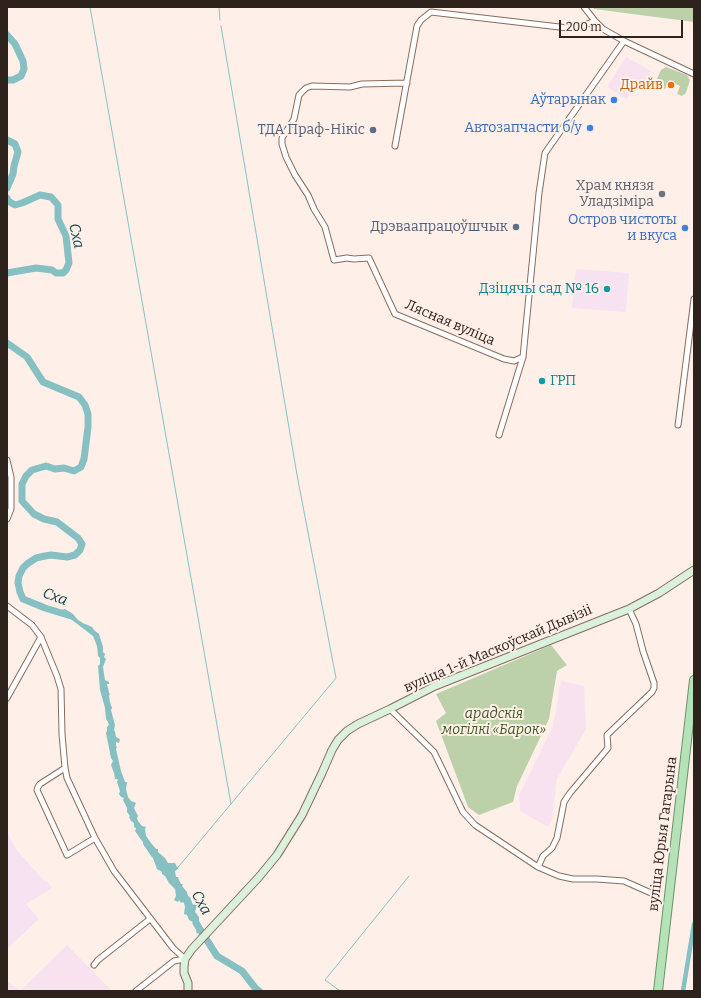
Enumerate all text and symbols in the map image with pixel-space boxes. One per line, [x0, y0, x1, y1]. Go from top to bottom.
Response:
scale bar [561, 12, 685, 38]
text: 200 m [566, 20, 602, 34]
place label: Драйв [620, 77, 663, 93]
marker: Драйв [666, 80, 676, 90]
place label: Аўтарынак [530, 92, 606, 108]
marker: Аўтарынак [609, 95, 619, 105]
place label: Автозапчасти б/у [464, 120, 582, 136]
place label: ТДА Праф-Нікіс [258, 122, 365, 138]
marker: Автозапчасти б/у [585, 123, 595, 133]
marker: ТДА Праф-Нікіс [368, 125, 378, 135]
place label: Храм князя Уладзіміра [576, 178, 654, 210]
marker: Храм князя Уладзіміра [657, 189, 667, 199]
place label: Остров чистоты и вкуса [568, 212, 677, 244]
place label: Дрэваапрацоўшчык [370, 219, 508, 235]
water label: Сха [64, 222, 88, 250]
marker: Дрэваапрацоўшчык [511, 222, 521, 232]
marker: Остров чистоты и вкуса [680, 223, 690, 233]
place label: Дзіцячы сад № 16 [479, 281, 599, 297]
marker: Дзіцячы сад № 16 [602, 284, 612, 294]
street label: Лясная вуліца [403, 297, 497, 349]
place label: ГРП [550, 373, 576, 389]
marker: ГРП [537, 376, 547, 386]
water label: Сха [40, 584, 70, 610]
street label: вуліца 1-й Маскоўскай Дывізіі [401, 602, 595, 696]
park label: арадскія могілкі «Барок» [442, 706, 546, 738]
street label: вуліца Юрыя Гагарына [645, 756, 681, 912]
water label: Сха [187, 888, 215, 918]

